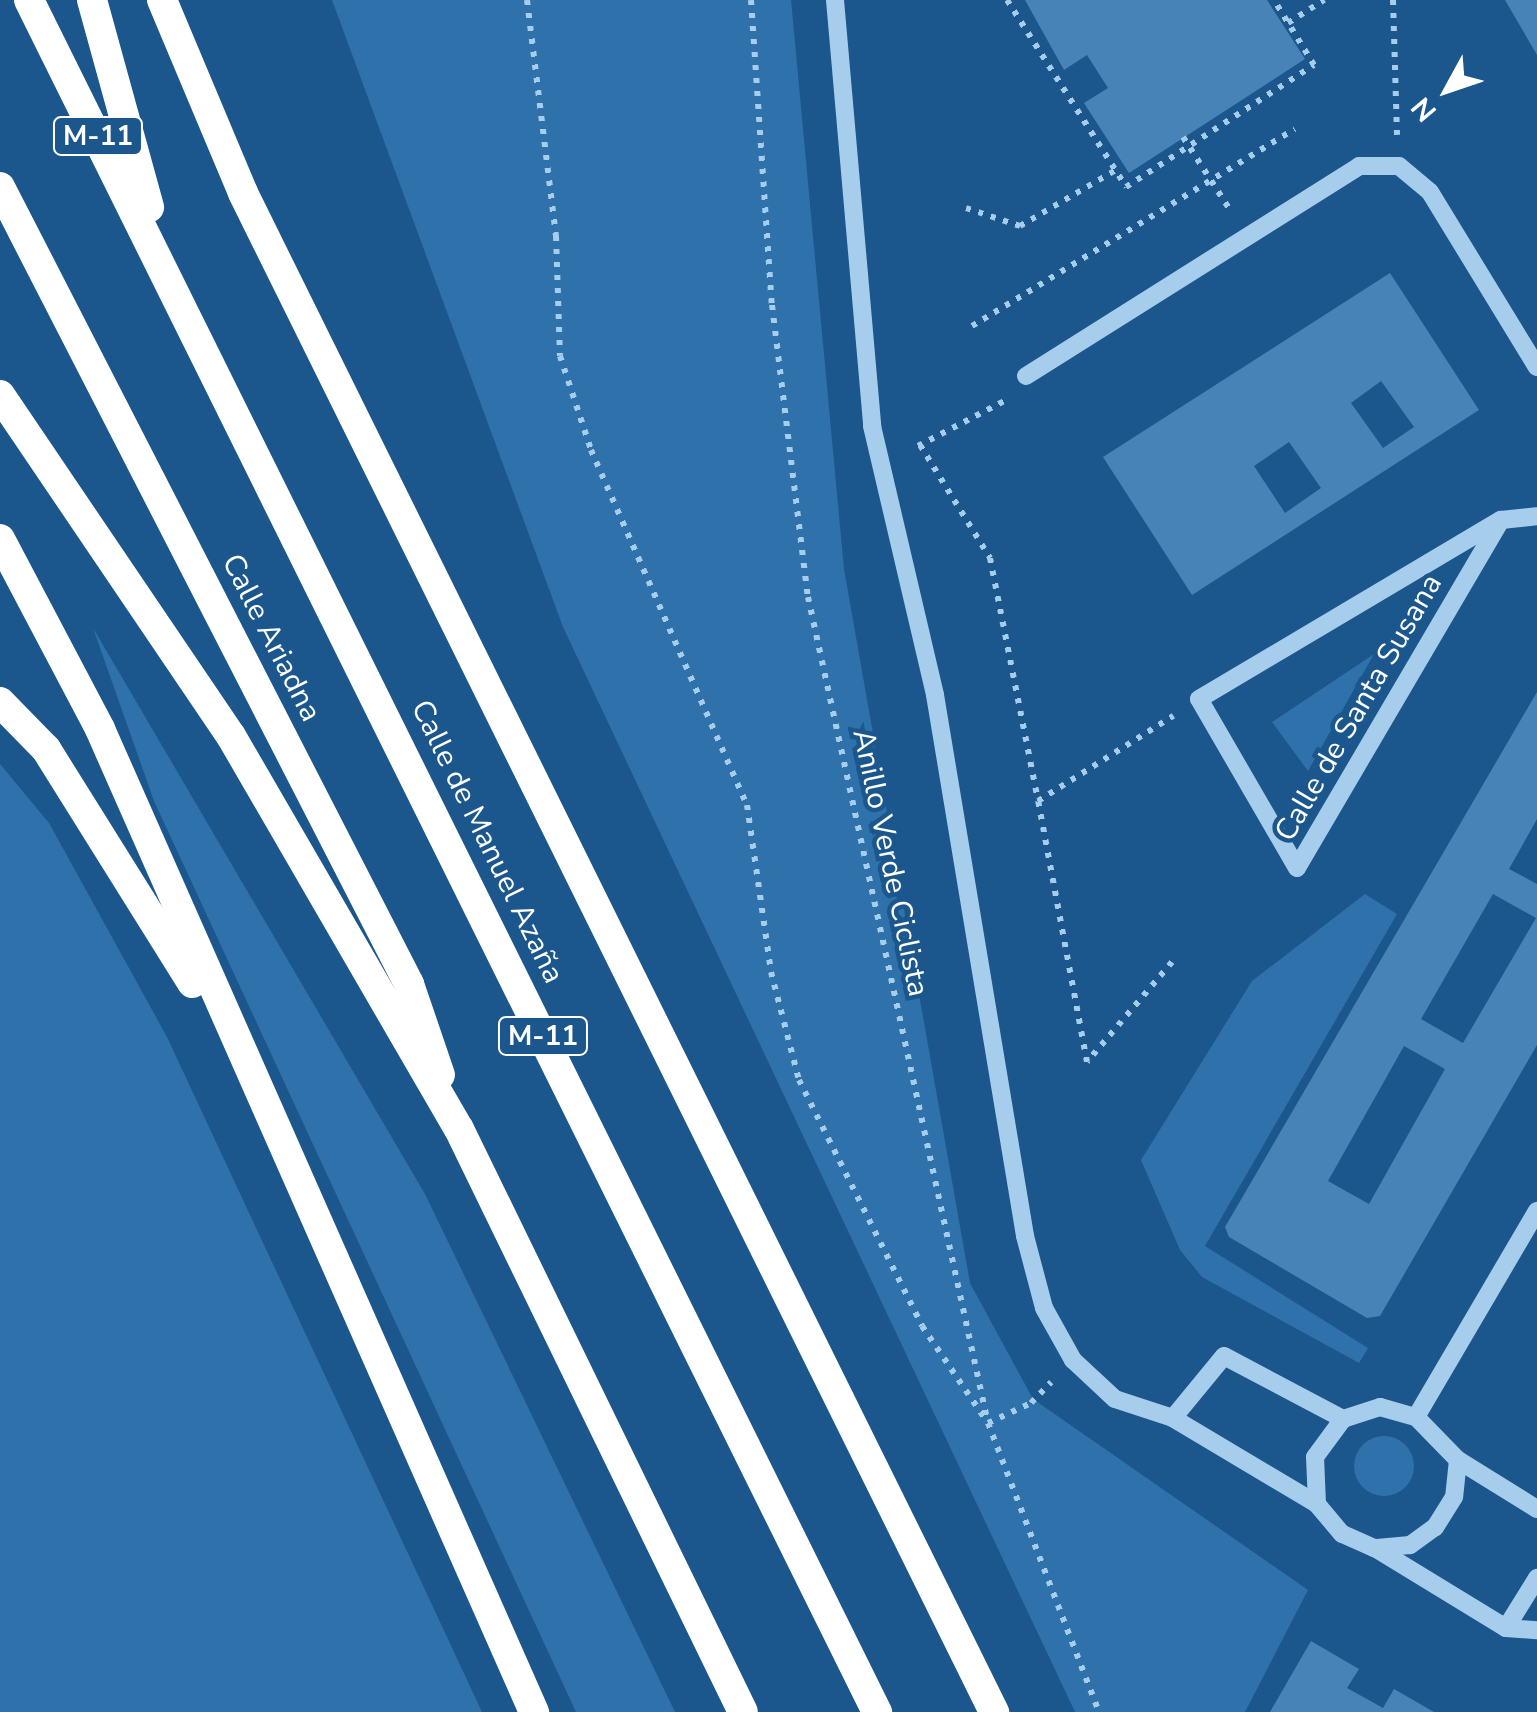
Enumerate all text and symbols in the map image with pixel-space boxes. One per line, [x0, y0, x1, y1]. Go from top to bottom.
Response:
north arrow [1397, 40, 1497, 140]
text: N [1403, 89, 1445, 130]
road number: M-11 [51, 113, 146, 159]
street label: Calle Ariadna [213, 548, 329, 728]
street label: Calle de Santa Susana [1268, 568, 1450, 848]
street label: Calle de Manuel Azaña [403, 695, 571, 989]
street label: Anillo Verde Ciclista [844, 726, 936, 1000]
road number: M-11 [496, 1013, 590, 1059]

